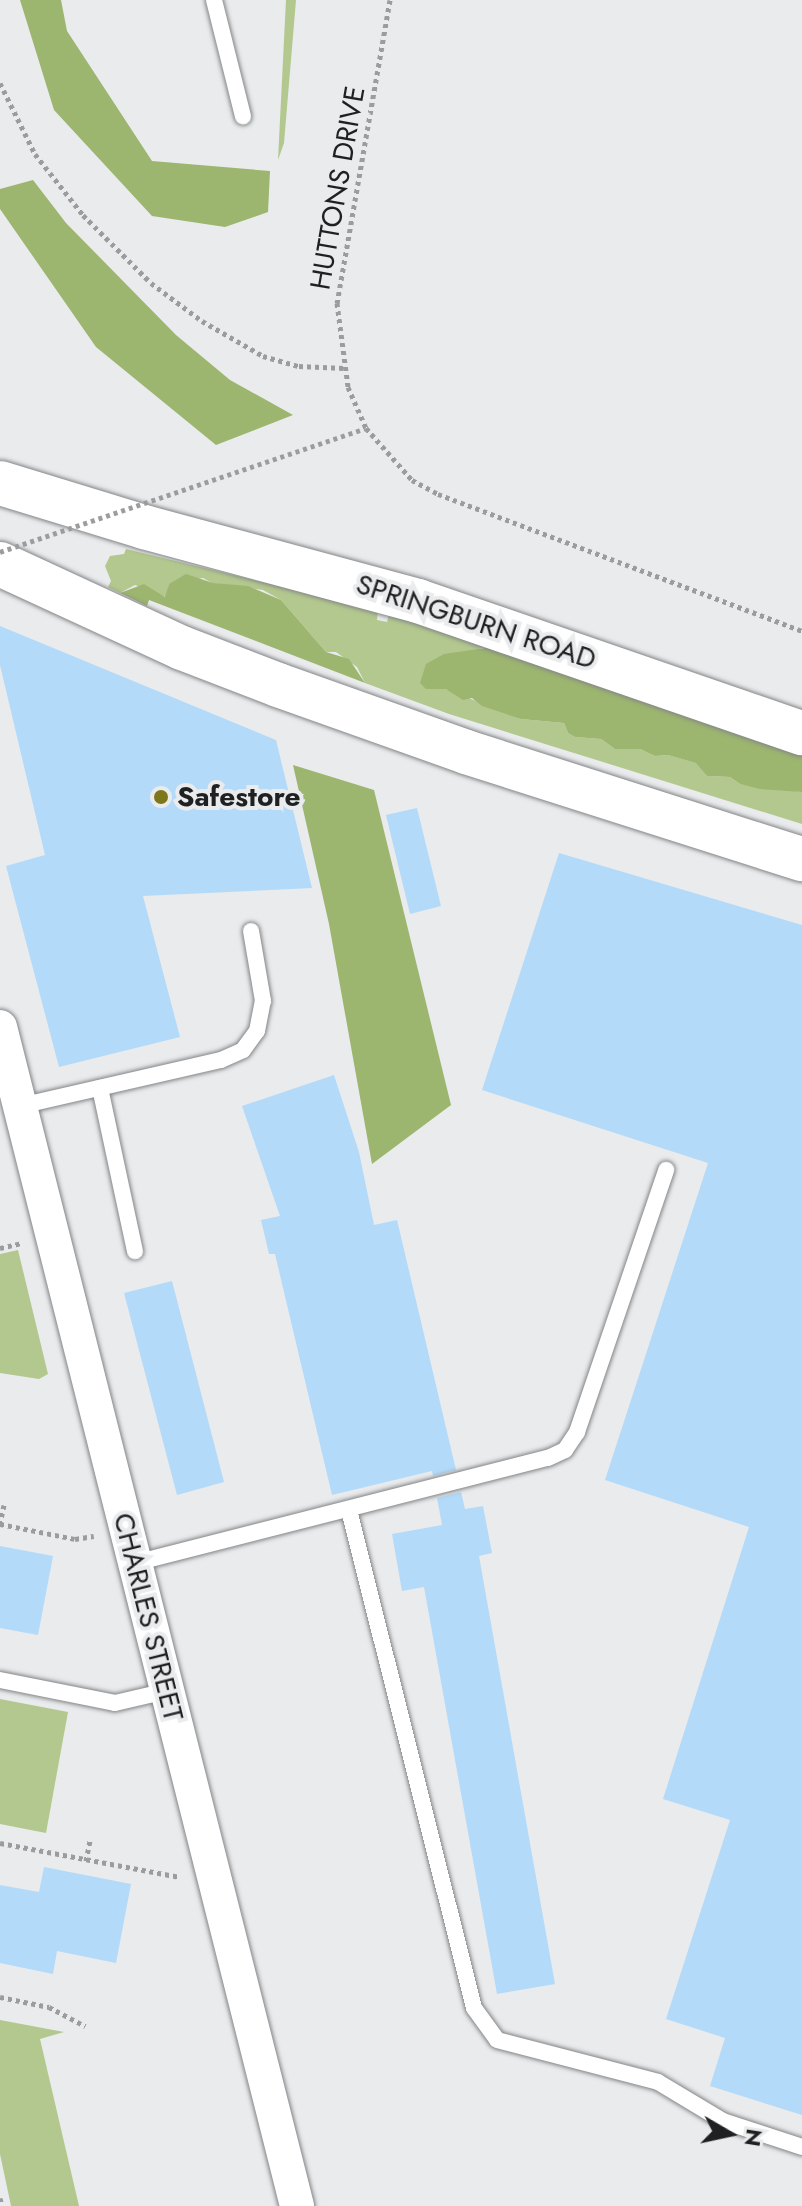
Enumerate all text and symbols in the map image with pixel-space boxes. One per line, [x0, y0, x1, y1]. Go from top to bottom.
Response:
street label: HUTTONS DRIVE [304, 84, 372, 292]
street label: SPRINGBURN ROAD [352, 567, 600, 677]
place label: Safestore [177, 780, 301, 814]
marker: Safestore [152, 788, 170, 806]
street label: CHARLES STREET [106, 1510, 190, 1724]
north arrow [690, 2094, 770, 2174]
text: N [737, 2127, 771, 2149]

